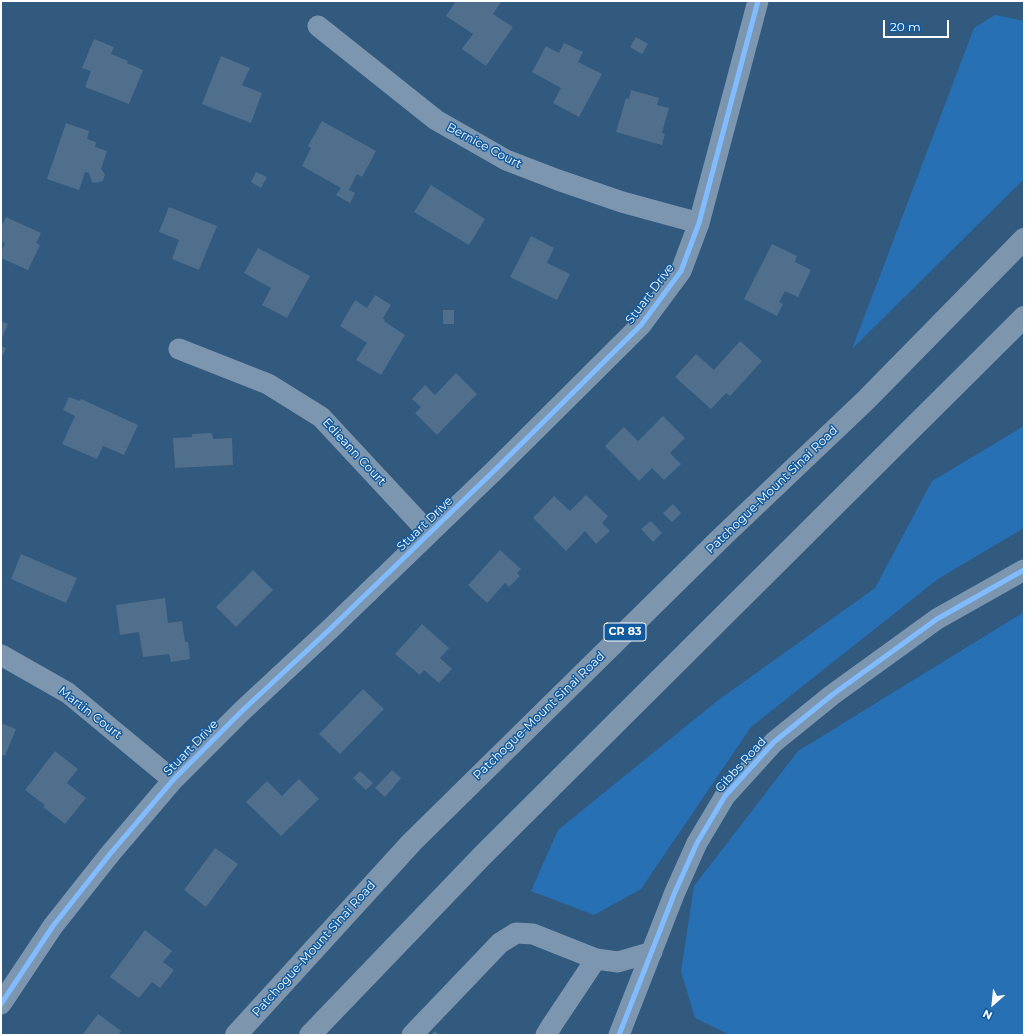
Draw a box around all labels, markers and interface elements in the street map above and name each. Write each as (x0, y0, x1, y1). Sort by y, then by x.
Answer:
scale bar (885, 12, 951, 38)
text: 20 m (890, 19, 921, 34)
street label: Bernice Court (444, 120, 524, 172)
street label: Stuart Drive (623, 261, 677, 327)
street label: Edieann Court (319, 415, 389, 489)
street label: Patchogue-Mount Sinai Road (703, 423, 841, 557)
street label: Stuart Drive (394, 494, 456, 554)
road number: CR 83 (604, 623, 646, 641)
street label: Patchogue-Mount Sinai Road (470, 649, 608, 783)
street label: Martin Court (55, 684, 125, 742)
street label: Stuart Drive (161, 717, 221, 779)
street label: Gibbs Road (713, 734, 769, 796)
street label: Patchogue-Mount Sinai Road (249, 878, 379, 1020)
north arrow (973, 984, 1013, 1024)
text: N (980, 1006, 995, 1023)

